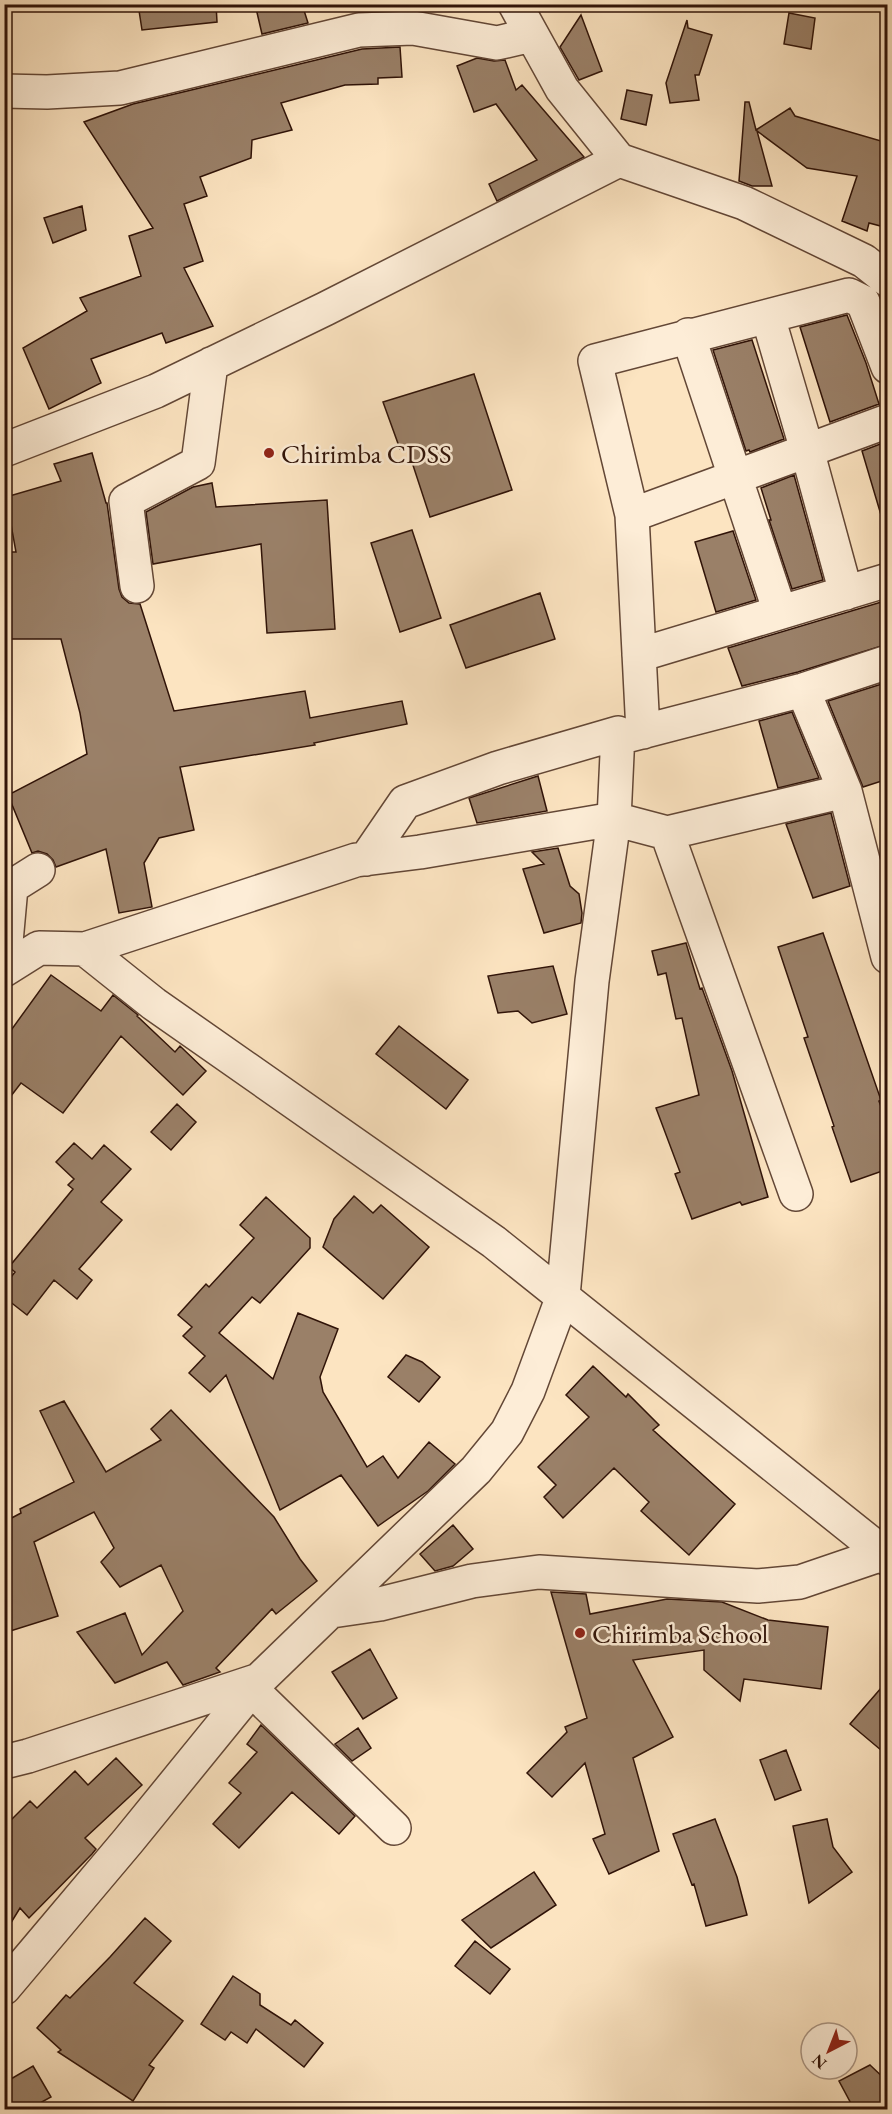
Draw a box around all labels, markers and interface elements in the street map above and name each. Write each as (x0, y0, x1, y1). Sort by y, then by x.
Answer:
place label: Chirimba CDSS (281, 436, 452, 471)
marker: Chirimba CDSS (262, 446, 276, 460)
place label: Chirimba School (592, 1616, 768, 1651)
marker: Chirimba School (573, 1626, 587, 1640)
north arrow (799, 2021, 859, 2081)
text: N (807, 2050, 831, 2074)

